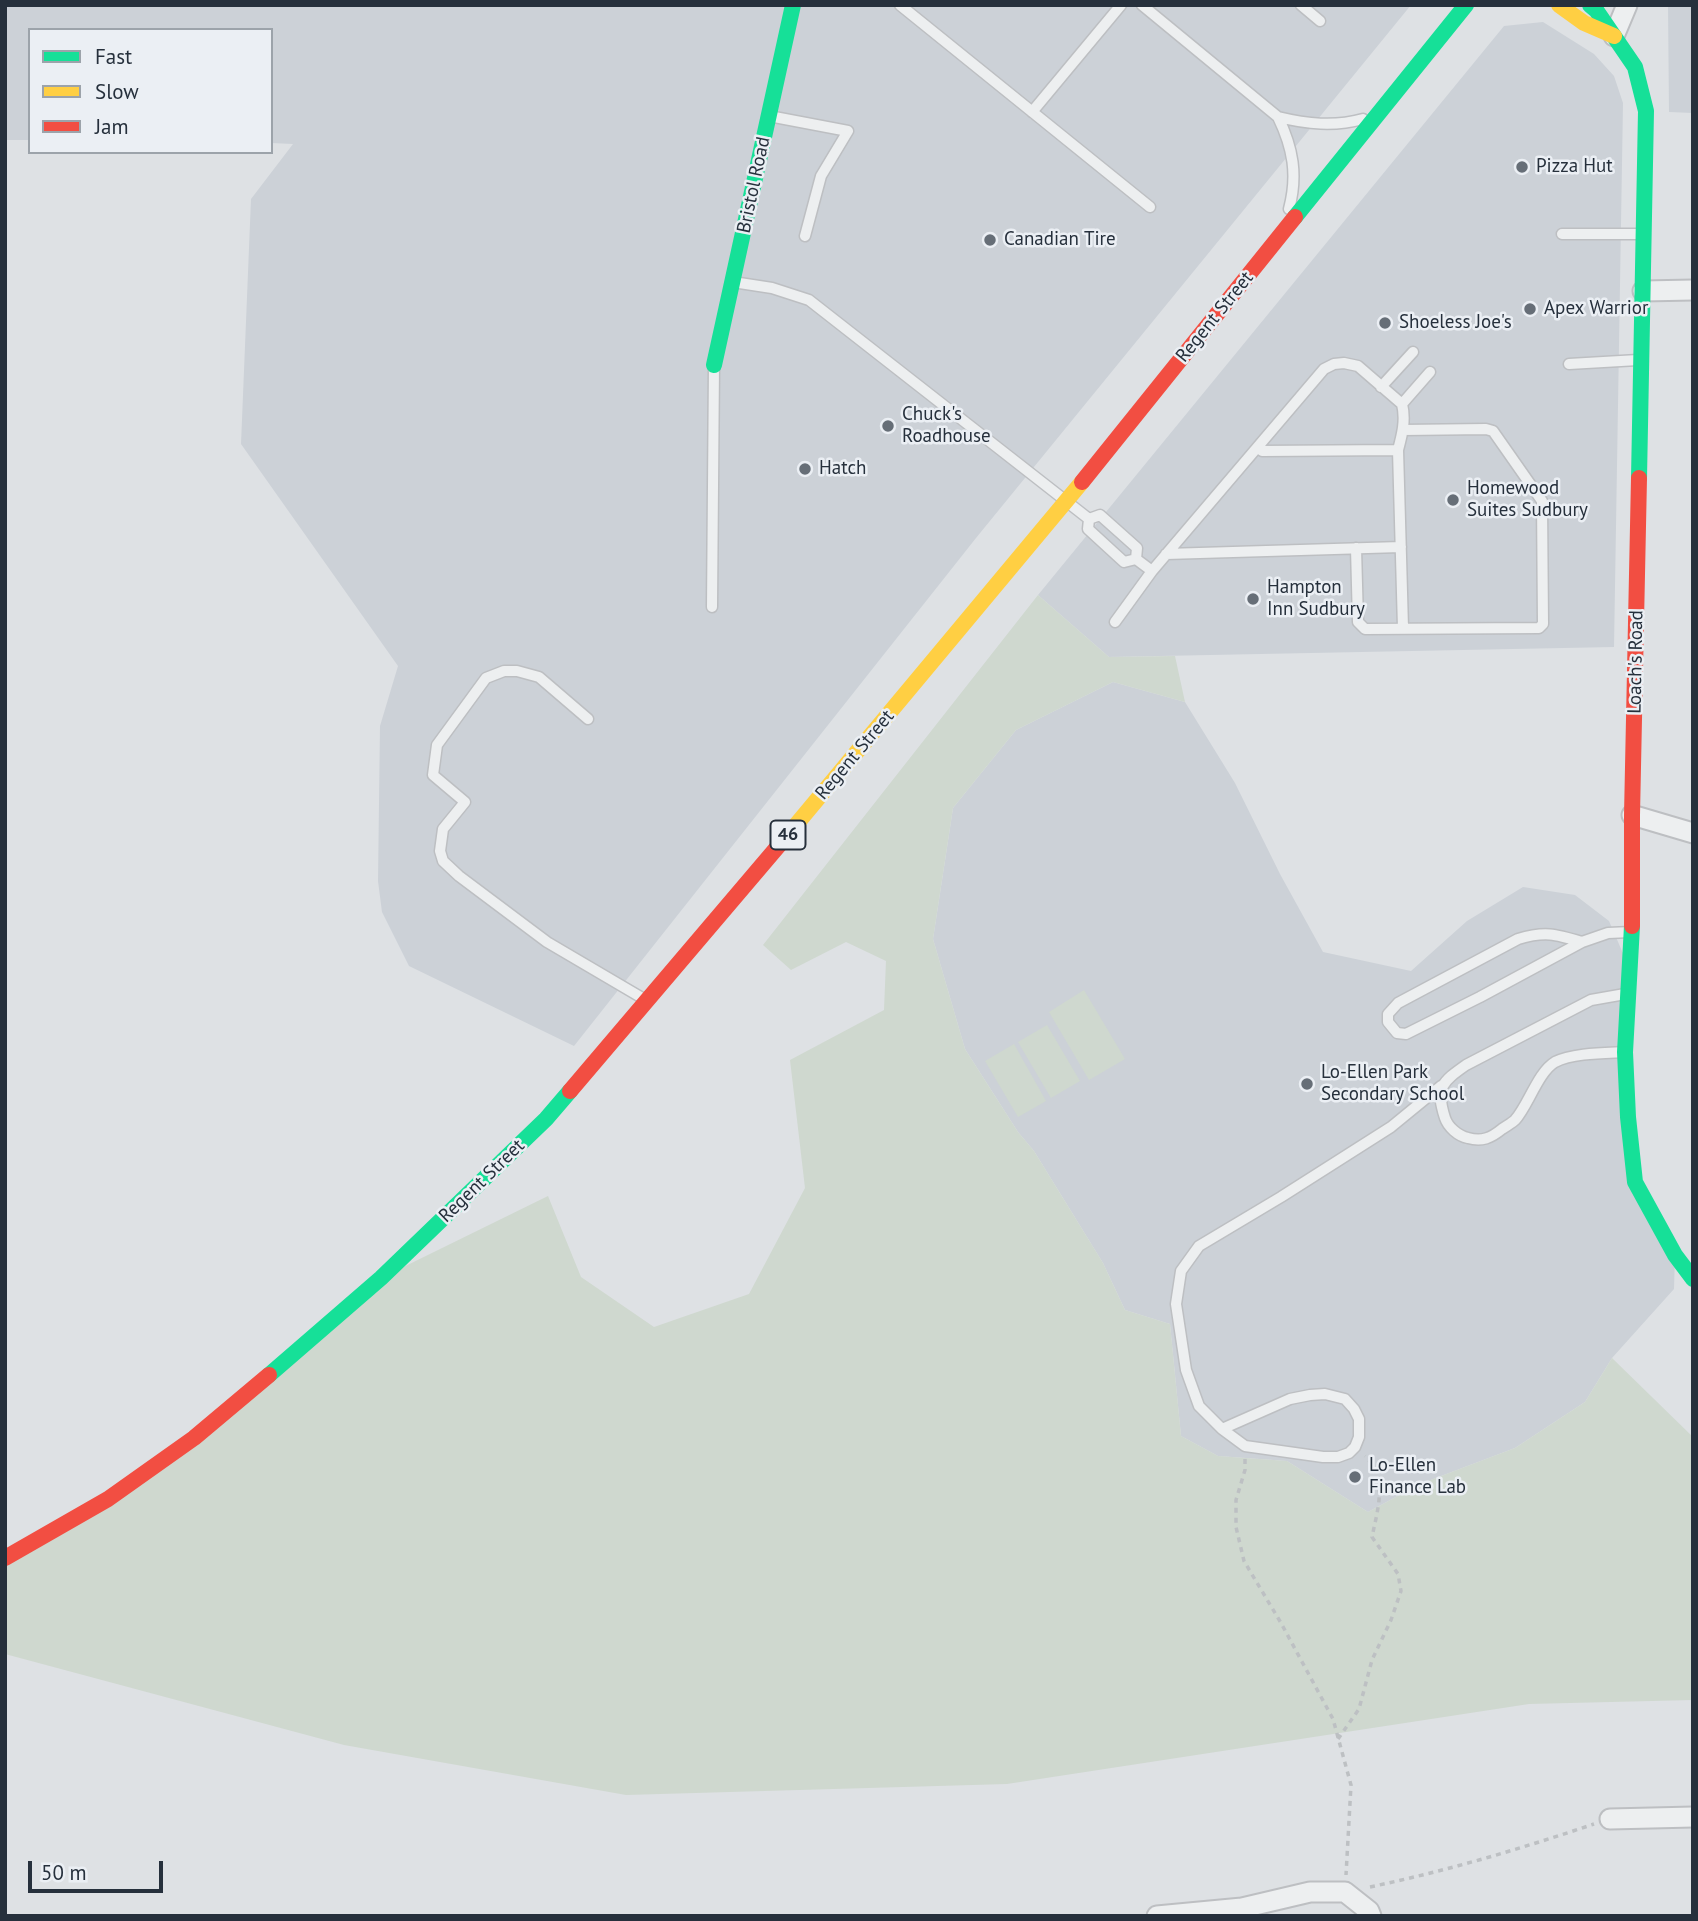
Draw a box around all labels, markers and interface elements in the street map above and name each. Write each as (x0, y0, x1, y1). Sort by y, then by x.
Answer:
legend (28, 28, 273, 154)
text: Fast (95, 43, 132, 70)
text: Slow (95, 78, 139, 105)
text: Jam (95, 113, 129, 140)
street label: Bristol Road (733, 135, 775, 235)
place label: Pizza Hut (1536, 156, 1613, 178)
marker: Pizza Hut (1514, 159, 1530, 175)
place label: Canadian Tire (1004, 229, 1116, 251)
marker: Canadian Tire (982, 232, 998, 248)
street label: Regent Street (1171, 267, 1259, 367)
place label: Apex Warrior (1544, 298, 1648, 320)
marker: Apex Warrior (1522, 301, 1538, 317)
place label: Shoeless Joe's (1399, 312, 1512, 334)
marker: Shoeless Joe's (1377, 315, 1393, 331)
place label: Chuck's Roadhouse (902, 404, 991, 448)
marker: Chuck's Roadhouse (880, 418, 896, 434)
place label: Hatch (819, 458, 866, 480)
marker: Hatch (797, 461, 813, 477)
place label: Homewood Suites Sudbury (1467, 478, 1588, 522)
marker: Homewood Suites Sudbury (1445, 492, 1461, 508)
place label: Hampton Inn Sudbury (1267, 577, 1365, 621)
marker: Hampton Inn Sudbury (1245, 591, 1261, 607)
street label: Loach's Road (1624, 610, 1648, 714)
street label: Regent Street (811, 705, 899, 805)
road number: 46 (770, 820, 806, 850)
place label: Lo-Ellen Park Secondary School (1321, 1062, 1464, 1106)
marker: Lo-Ellen Park Secondary School (1299, 1076, 1315, 1092)
street label: Regent Street (434, 1135, 530, 1227)
place label: Lo-Ellen Finance Lab (1369, 1455, 1466, 1499)
marker: Lo-Ellen Finance Lab (1347, 1469, 1363, 1485)
scale bar (32, 1848, 166, 1892)
text: 50 m (41, 1859, 87, 1886)

